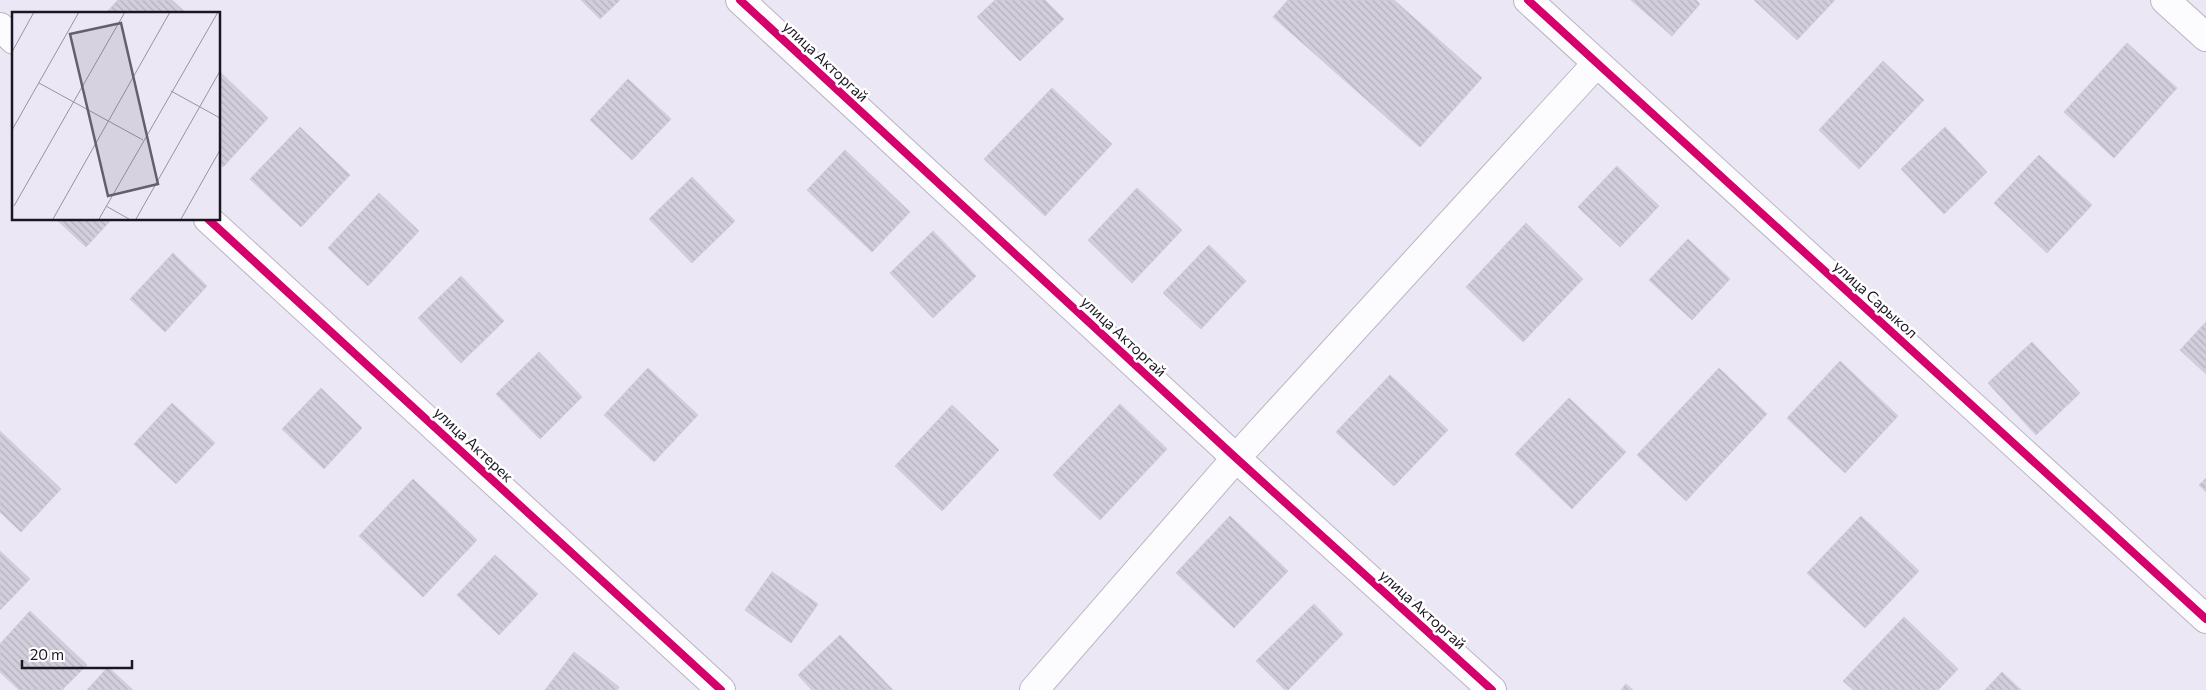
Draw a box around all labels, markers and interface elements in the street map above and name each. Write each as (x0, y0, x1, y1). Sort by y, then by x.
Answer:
inset map (12, 12, 220, 220)
street label: улица Акторгай (780, 17, 872, 105)
street label: улица Сарыкол (1830, 257, 1922, 341)
street label: улица Акторгай (1078, 292, 1170, 380)
street label: улица Актерек (431, 403, 517, 485)
street label: улица Акторгай (1376, 566, 1470, 652)
scale bar (22, 638, 132, 670)
text: 20 m (30, 645, 64, 663)

